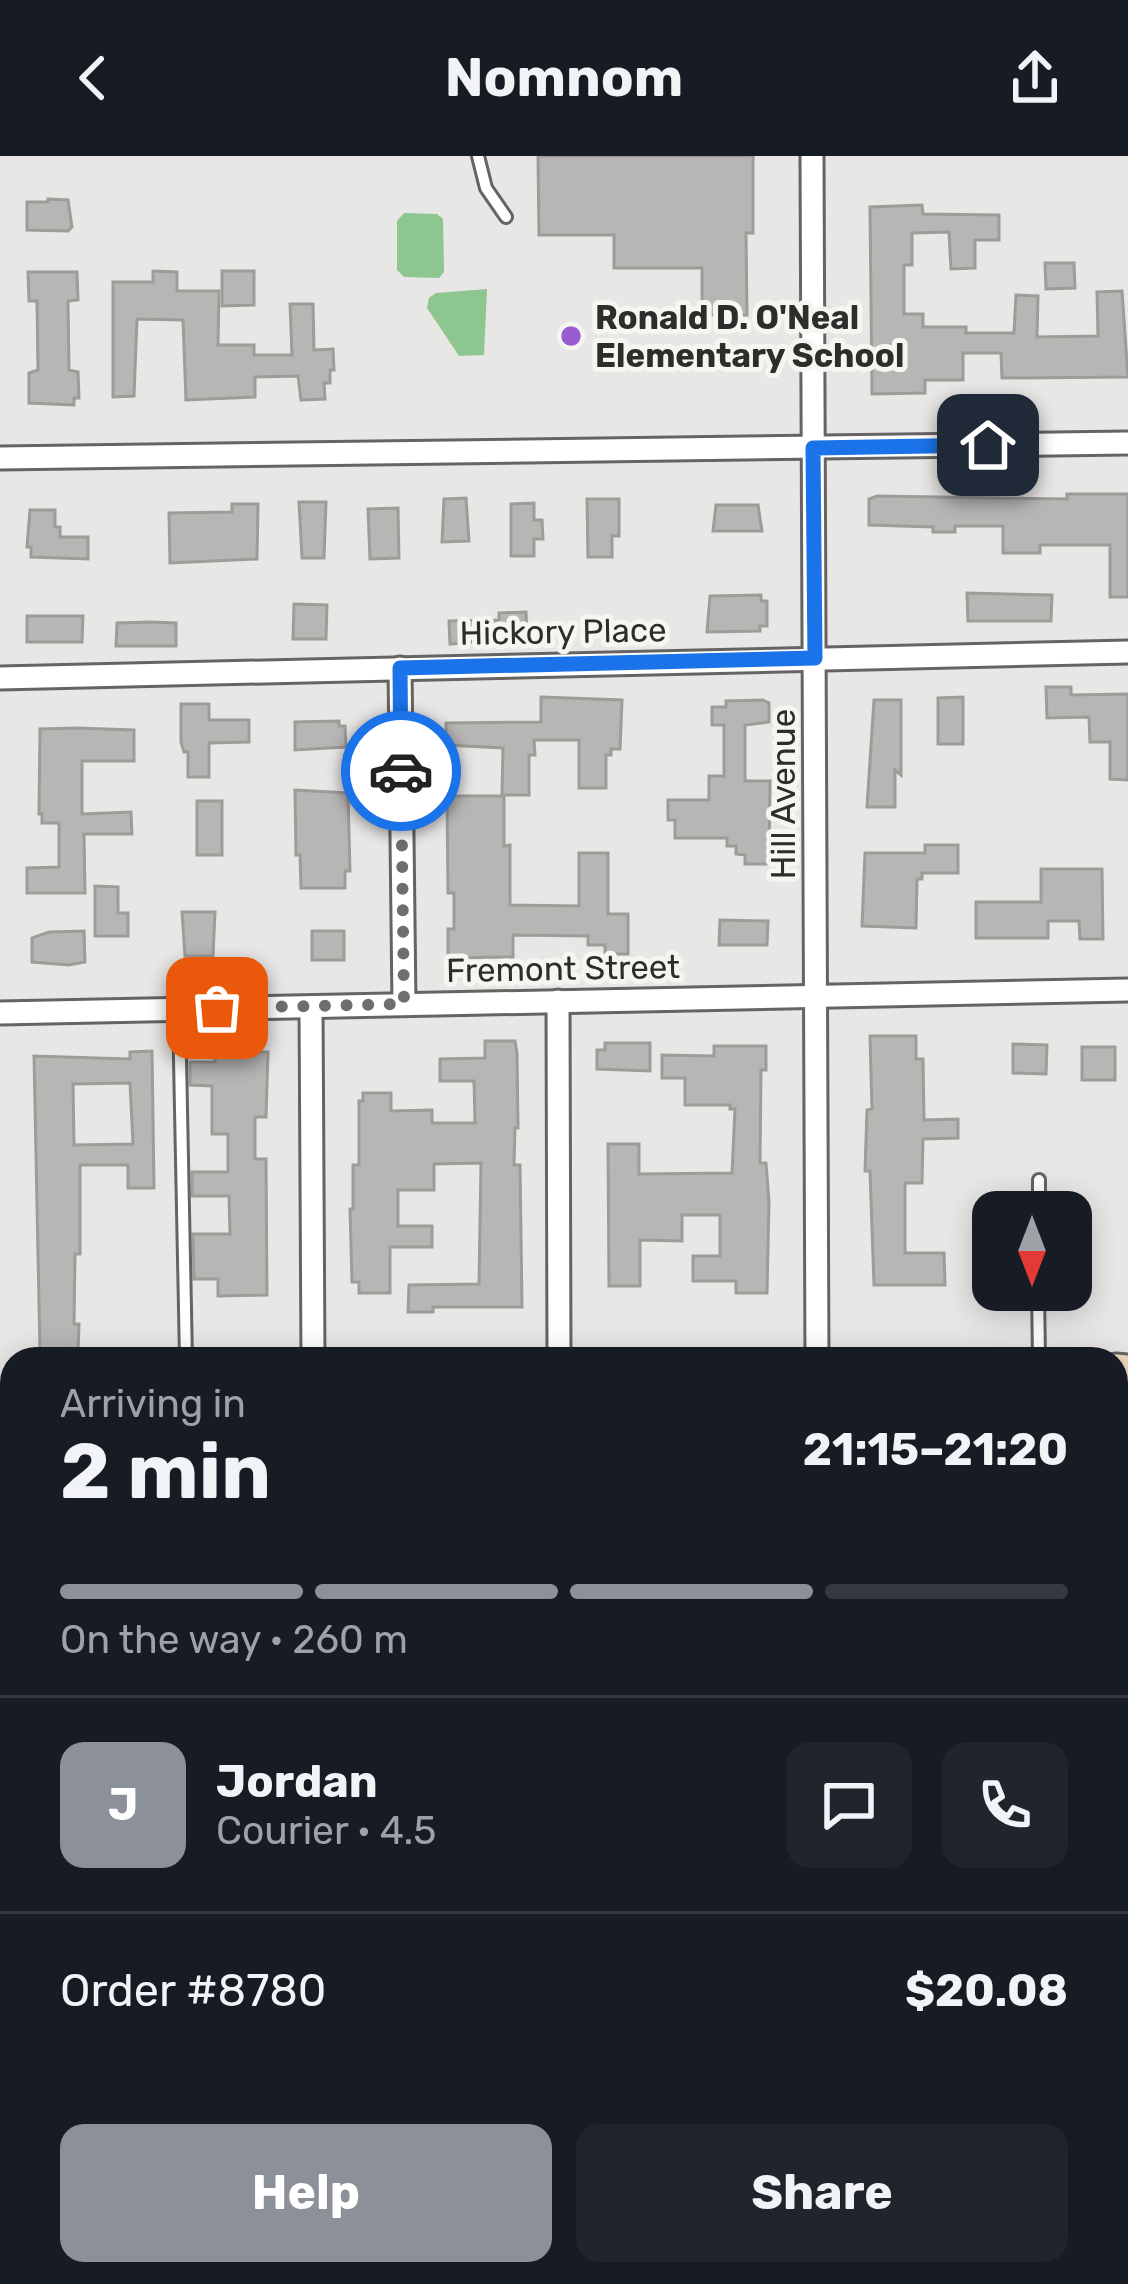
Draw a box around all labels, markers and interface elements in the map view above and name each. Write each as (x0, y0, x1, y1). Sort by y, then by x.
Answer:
icon: back (60, 45, 126, 111)
icon: share (1002, 45, 1068, 111)
text: Nomnom (445, 46, 683, 110)
place label: Ronald D. O'Neal Elementary School (595, 298, 904, 375)
marker: Ronald D. O'Neal Elementary School (558, 323, 584, 349)
pin (937, 394, 1039, 496)
icon: home (955, 412, 1021, 478)
street label: Hickory Place (459, 610, 667, 653)
street label: Hill Avenue (764, 709, 803, 879)
courier (341, 711, 461, 831)
icon: car (368, 738, 434, 804)
street label: Fremont Street (446, 947, 680, 990)
pin (166, 957, 268, 1059)
icon: bag (184, 975, 250, 1041)
north arrow (972, 1191, 1092, 1311)
map controls (972, 1191, 1092, 1311)
text: Arriving in (60, 1381, 246, 1427)
text: 21:15–21:20 (803, 1423, 1068, 1476)
text: 2 min (60, 1425, 271, 1518)
text: On the way · 260 m (60, 1617, 408, 1663)
button: chat (786, 1742, 912, 1868)
button: phone (942, 1742, 1068, 1868)
text: Jordan (216, 1755, 378, 1808)
text: J (108, 1778, 138, 1831)
text: Courier · 4.5 (216, 1808, 436, 1854)
text: Order #8780 (60, 1964, 326, 2017)
text: $20.08 (905, 1964, 1068, 2017)
button: Help (60, 2124, 552, 2262)
button: Share (576, 2124, 1068, 2262)

